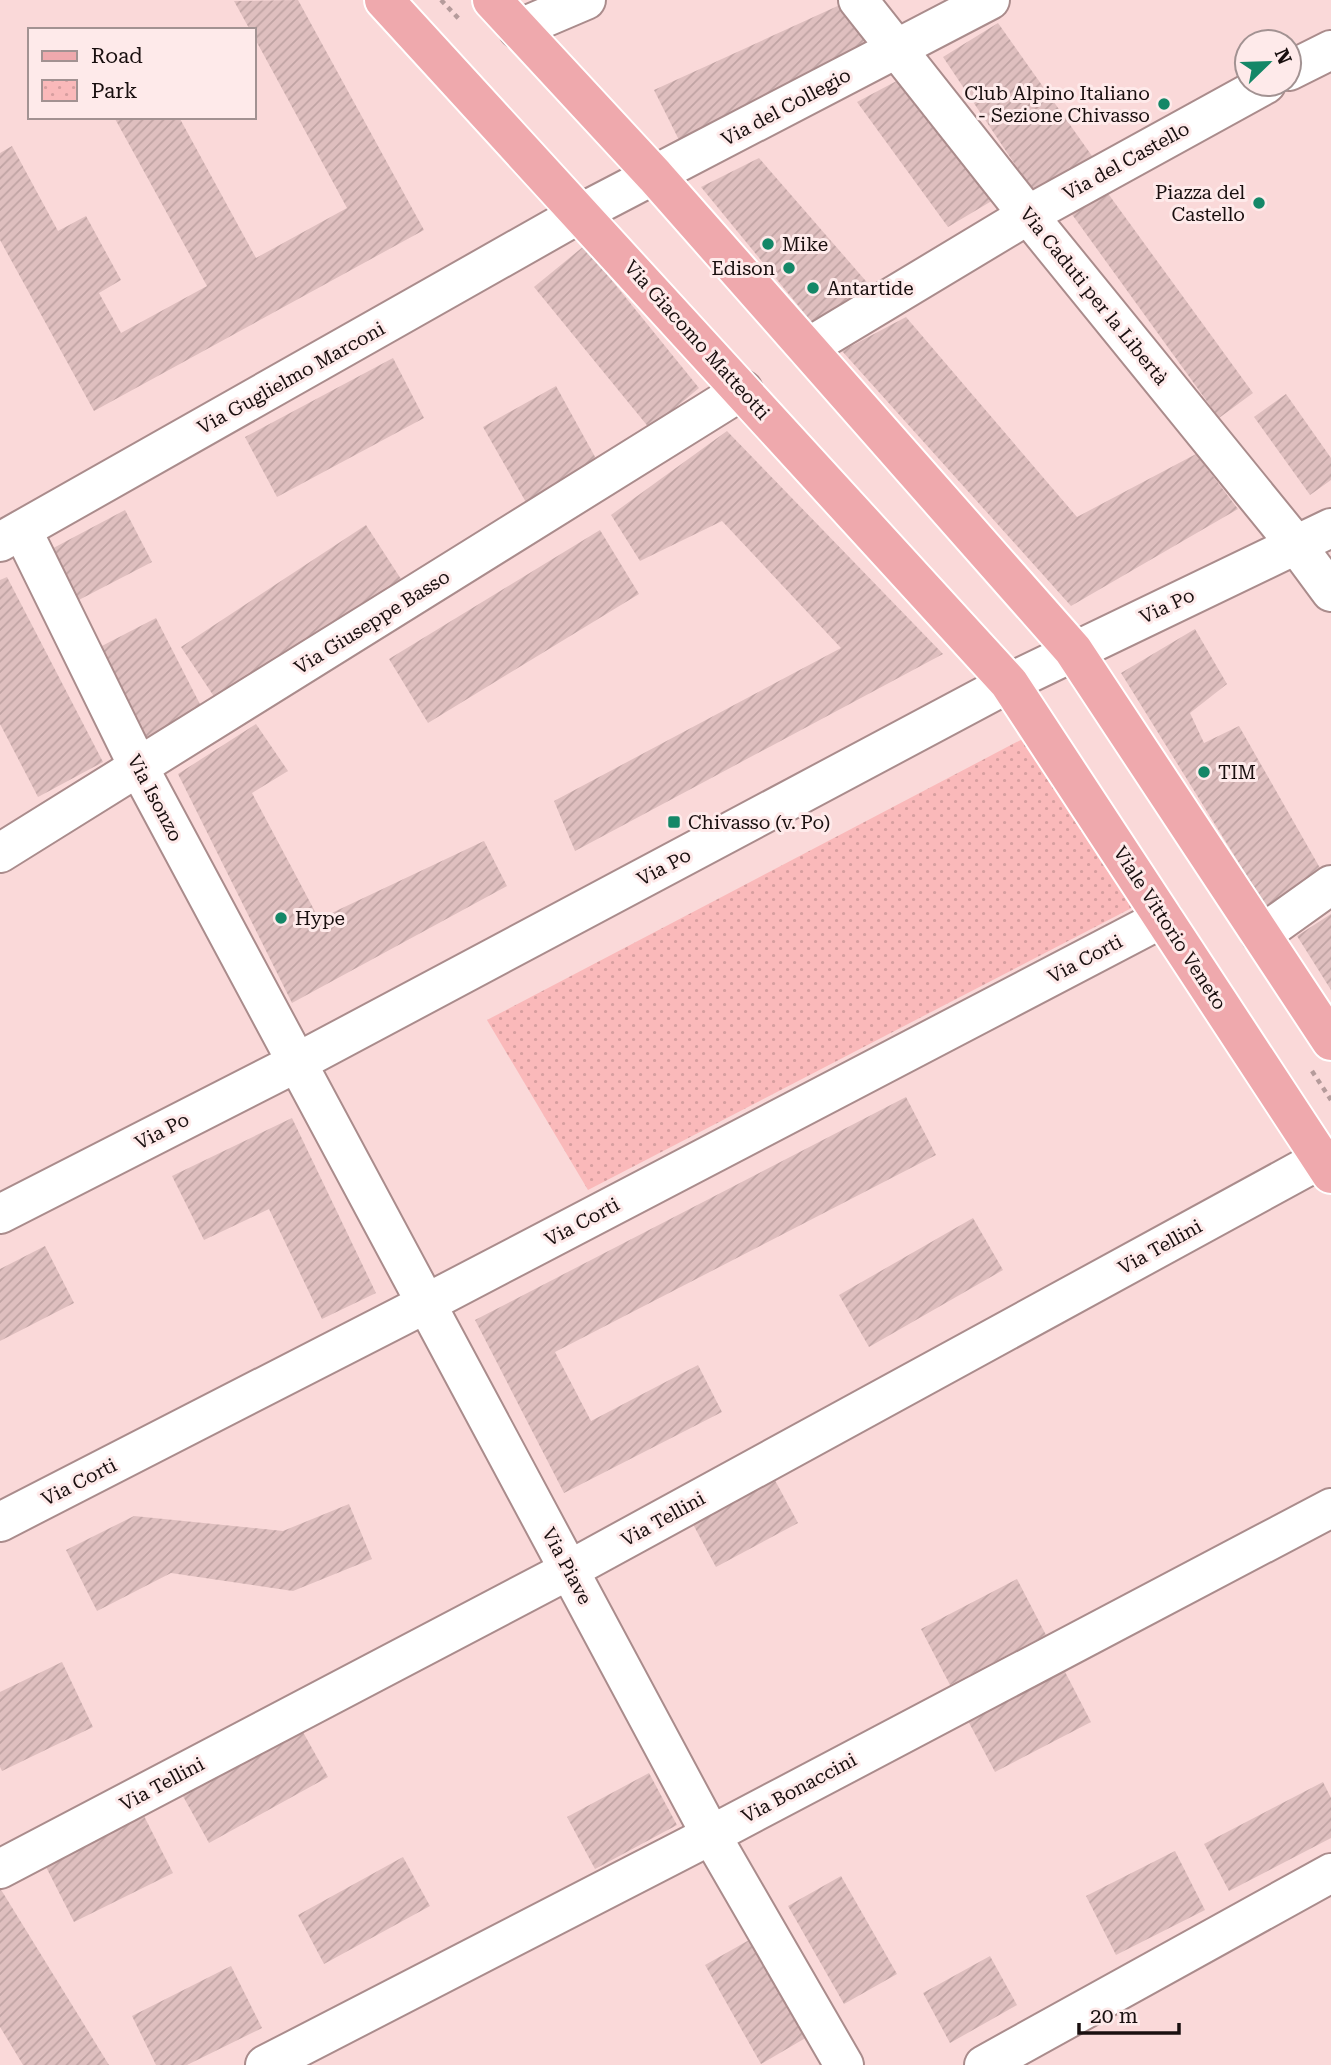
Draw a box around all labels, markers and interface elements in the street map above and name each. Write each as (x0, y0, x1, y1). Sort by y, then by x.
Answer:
legend (28, 28, 256, 119)
north arrow (1233, 28, 1303, 98)
text: Road (91, 44, 143, 68)
text: N (1270, 45, 1297, 68)
street label: Via del Collegio (717, 63, 855, 151)
text: Park (91, 79, 137, 103)
place label: Club Alpino Italiano - Sezione Chivasso (964, 82, 1150, 127)
marker: Club Alpino Italiano - Sezione Chivasso (1156, 96, 1172, 112)
street label: Via del Castello (1059, 117, 1193, 205)
place label: Piazza del Castello (1155, 181, 1245, 226)
marker: Piazza del Castello (1251, 195, 1267, 211)
street label: Via Caduti per la Libertà (1015, 202, 1173, 390)
place label: Mike (782, 233, 828, 256)
marker: Mike (760, 236, 776, 252)
street label: Via Giacomo Matteotti (619, 256, 775, 424)
place label: Edison (712, 257, 775, 280)
marker: Edison (781, 260, 797, 276)
place label: Antartide (827, 277, 914, 300)
marker: Antartide (805, 280, 821, 296)
street label: Via Guglielmo Marconi (193, 317, 389, 439)
street label: Via Giuseppe Basso (290, 565, 454, 679)
street label: Via Po (1136, 583, 1198, 629)
street label: Via Isonzo (123, 751, 187, 845)
place label: TIM (1218, 761, 1256, 784)
marker: TIM (1196, 764, 1212, 780)
place label: Chivasso (v. Po) (688, 811, 830, 834)
marker: Chivasso (v. Po) (666, 814, 682, 830)
street label: Viale Vittorio Veneto (1109, 842, 1231, 1014)
street label: Via Po (633, 843, 695, 891)
place label: Hype (295, 907, 345, 930)
marker: Hype (273, 910, 289, 926)
street label: Via Corti (1044, 930, 1126, 988)
street label: Via Po (131, 1108, 193, 1154)
street label: Via Corti (541, 1193, 623, 1251)
street label: Via Tellini (1114, 1215, 1206, 1279)
street label: Via Corti (38, 1453, 120, 1511)
street label: Via Tellini (617, 1487, 709, 1551)
street label: Via Piave (537, 1524, 597, 1608)
street label: Via Bonaccini (738, 1748, 860, 1828)
street label: Via Tellini (116, 1752, 208, 1816)
scale bar (1079, 1992, 1179, 2036)
text: 20 m (1090, 2004, 1138, 2028)

